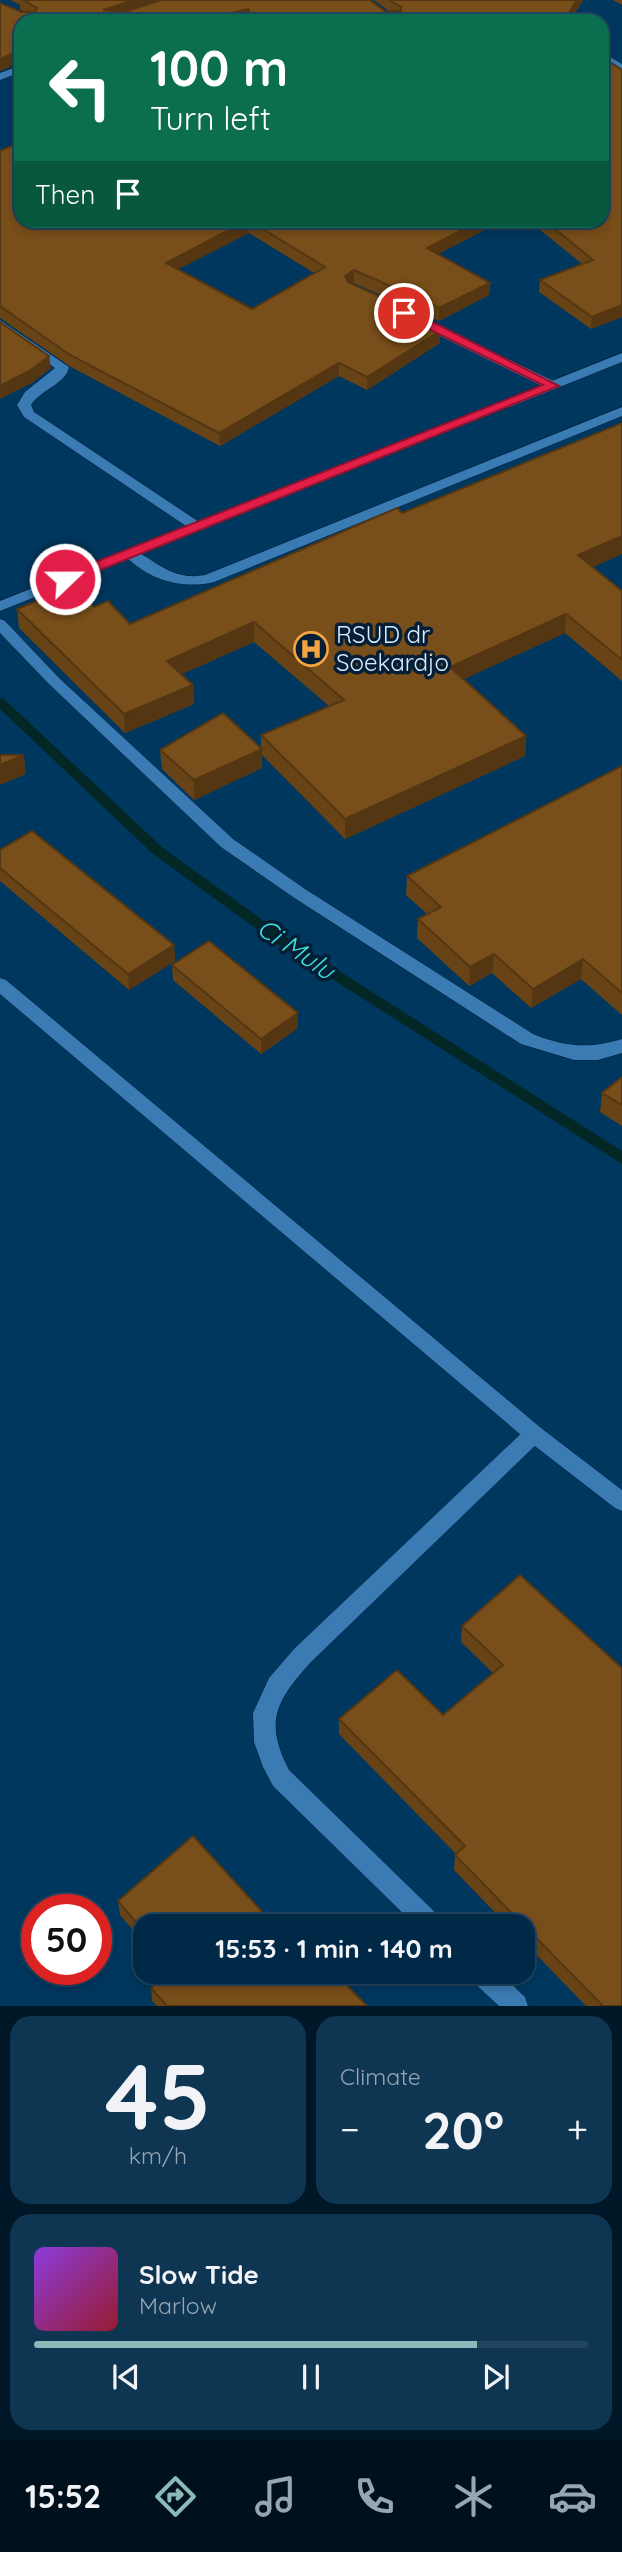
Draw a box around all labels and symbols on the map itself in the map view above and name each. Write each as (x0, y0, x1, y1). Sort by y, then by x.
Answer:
pin (374, 283, 434, 343)
position arrow (28, 542, 102, 616)
place label: RSUD dr Soekardjo (336, 619, 449, 677)
hospital icon: RSUD dr Soekardjo (292, 630, 330, 668)
water label: Ci Mulu (251, 911, 342, 987)
speed limit sign: 50 (21, 1894, 112, 1985)

